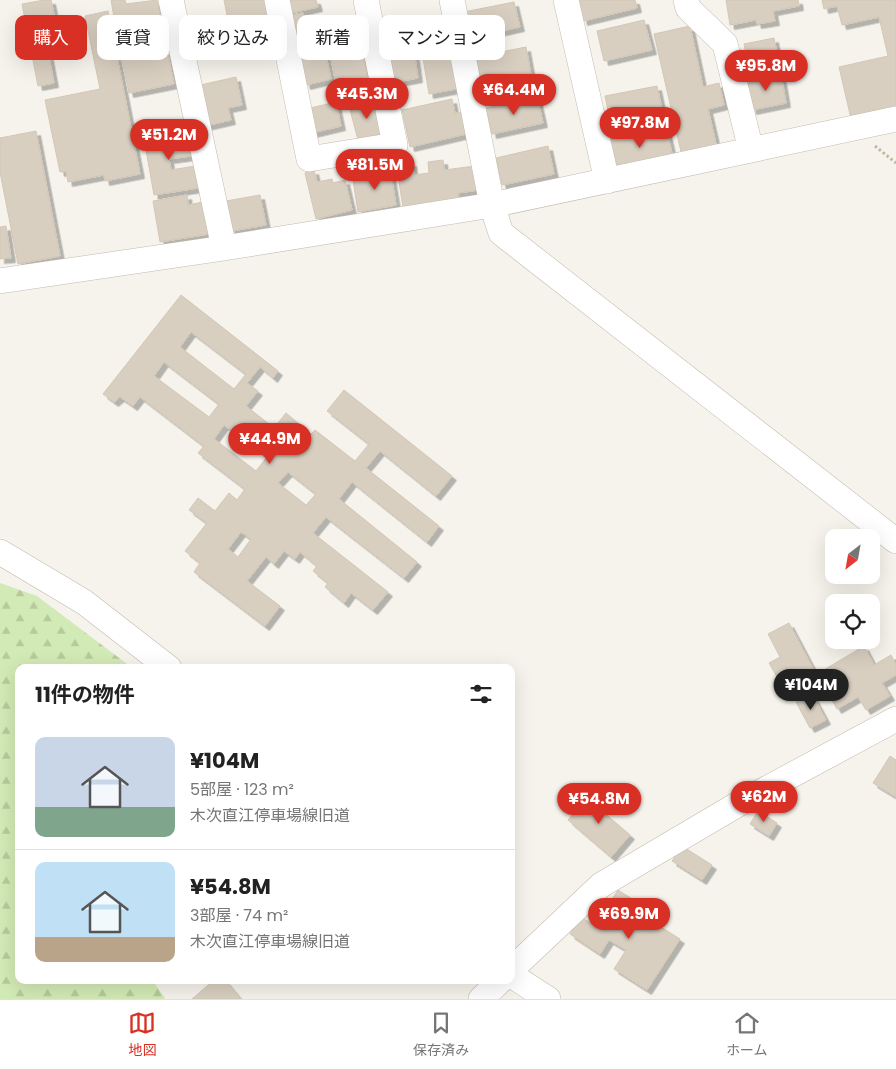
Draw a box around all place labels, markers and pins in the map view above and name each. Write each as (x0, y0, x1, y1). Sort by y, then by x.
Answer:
pin: ¥95.8M (725, 49, 807, 92)
pin: ¥64.4M (473, 74, 555, 116)
pin: ¥45.3M (326, 78, 408, 120)
pin: ¥97.8M (599, 106, 681, 149)
pin: ¥51.2M (128, 119, 210, 161)
pin: ¥81.5M (334, 148, 416, 191)
pin: ¥44.9M (229, 422, 311, 465)
pin: ¥104M (776, 668, 846, 711)
pin: ¥62M (734, 780, 794, 823)
pin: ¥54.8M (558, 782, 640, 825)
pin: ¥69.9M (588, 898, 670, 940)

